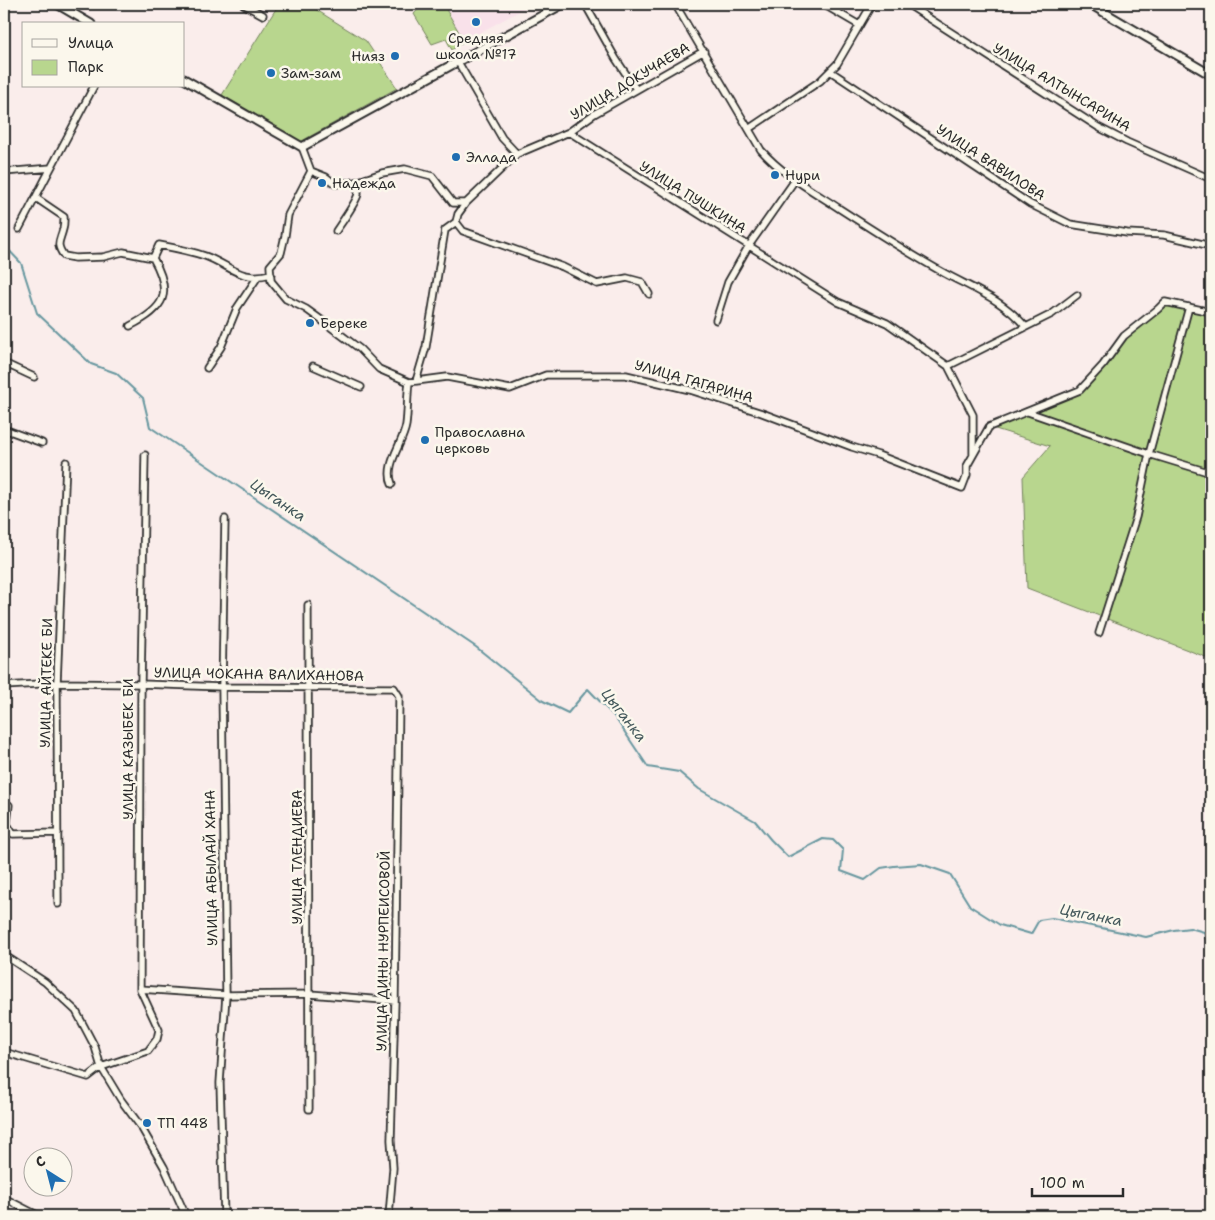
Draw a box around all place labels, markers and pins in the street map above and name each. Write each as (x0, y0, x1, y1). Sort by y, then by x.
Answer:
marker: Средняя школа №17 (470, 16, 482, 28)
place label: Средняя школа №17 (436, 29, 516, 63)
place label: Нияз (351, 47, 385, 65)
marker: Нияз (389, 50, 401, 62)
place label: Зам-зам (281, 64, 341, 82)
marker: Зам-зам (265, 67, 277, 79)
place label: Эллада (466, 148, 517, 166)
marker: Эллада (450, 151, 462, 163)
place label: Нури (785, 166, 820, 184)
marker: Нури (769, 169, 781, 181)
place label: Надежда (332, 174, 396, 192)
marker: Надежда (316, 177, 328, 189)
place label: Береке (320, 314, 368, 332)
marker: Береке (304, 317, 316, 329)
place label: Православна церковь (435, 423, 525, 457)
marker: Православна церковь (419, 434, 431, 446)
place label: ТП 448 (157, 1114, 208, 1132)
marker: ТП 448 (141, 1117, 153, 1129)

